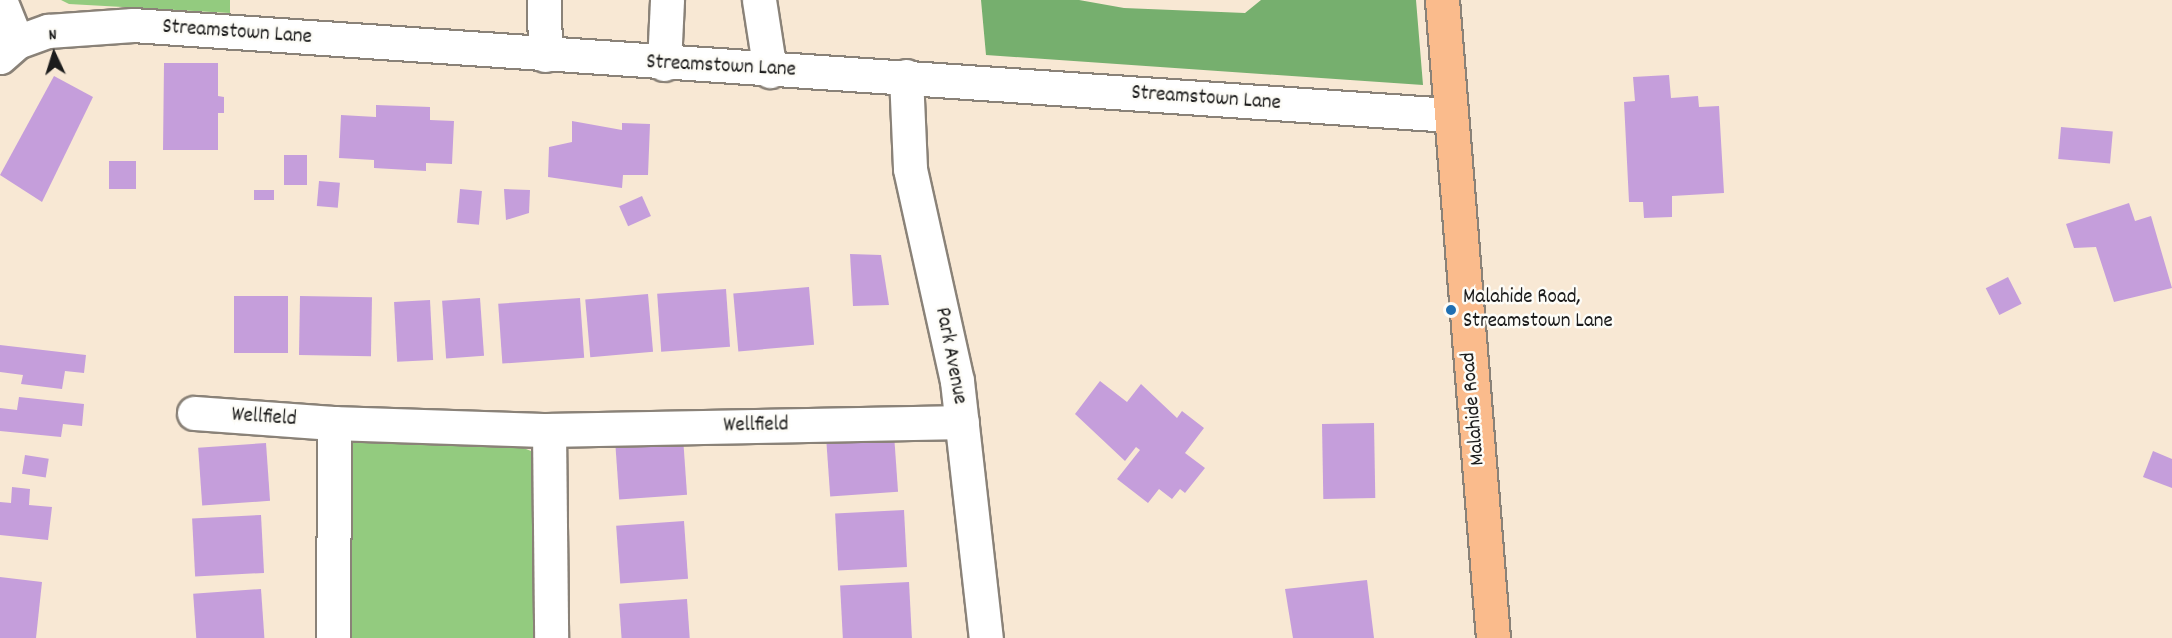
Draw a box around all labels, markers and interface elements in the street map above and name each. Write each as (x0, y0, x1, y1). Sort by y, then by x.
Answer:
street label: Streamstown Lane (161, 15, 313, 51)
north arrow (24, 24, 84, 84)
text: N (48, 24, 57, 47)
street label: Streamstown Lane (646, 51, 796, 83)
street label: Streamstown Lane (1130, 81, 1282, 117)
place label: Malahide Road, Streamstown Lane (1463, 285, 1613, 335)
marker: Malahide Road, Streamstown Lane (1444, 303, 1458, 317)
street label: Park Avenue (928, 305, 972, 407)
street label: Malahide Road (1456, 351, 1492, 467)
street label: Wellfield (231, 403, 297, 433)
street label: Wellfield (723, 413, 789, 439)

